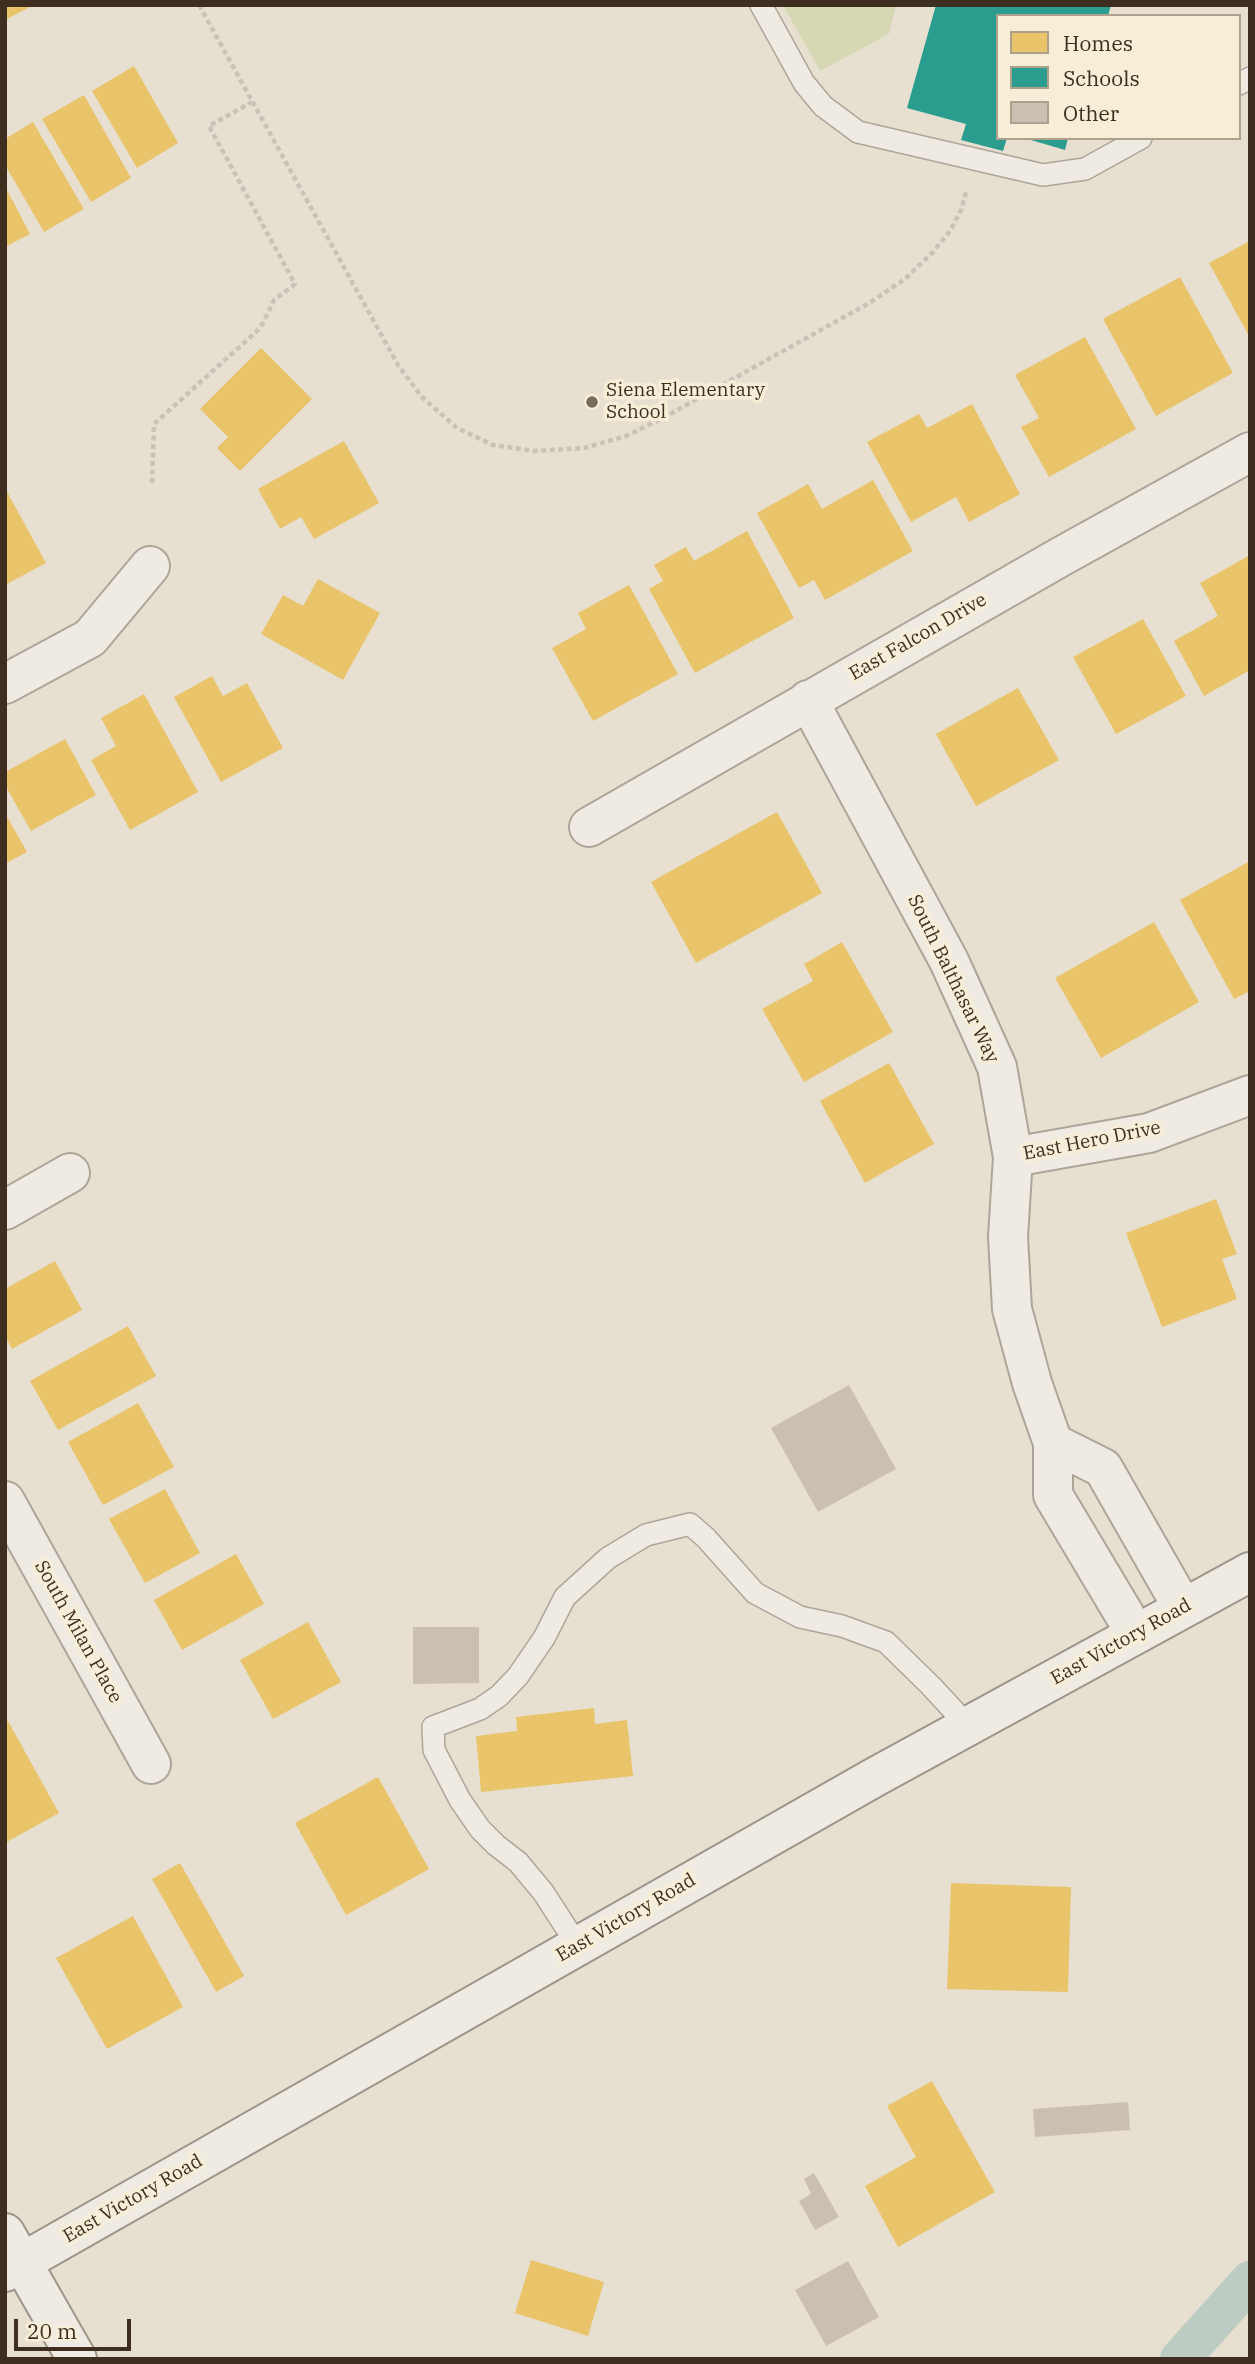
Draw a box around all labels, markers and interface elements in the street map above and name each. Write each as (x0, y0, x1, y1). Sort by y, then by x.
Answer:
legend (996, 14, 1241, 140)
text: Homes (1063, 29, 1133, 57)
text: Schools (1063, 64, 1140, 92)
text: Other (1063, 99, 1119, 127)
place label: Siena Elementary School (606, 380, 765, 424)
marker: Siena Elementary School (584, 394, 600, 410)
street label: East Falcon Drive (845, 588, 991, 686)
street label: South Balthasar Way (902, 891, 1004, 1067)
street label: East Hero Drive (1021, 1117, 1163, 1165)
street label: South Milan Place (29, 1557, 127, 1707)
street label: East Victory Road (1047, 1594, 1195, 1690)
street label: East Victory Road (552, 1869, 700, 1967)
street label: East Victory Road (59, 2150, 207, 2248)
scale bar (18, 2304, 135, 2348)
text: 20 m (27, 2317, 77, 2345)

